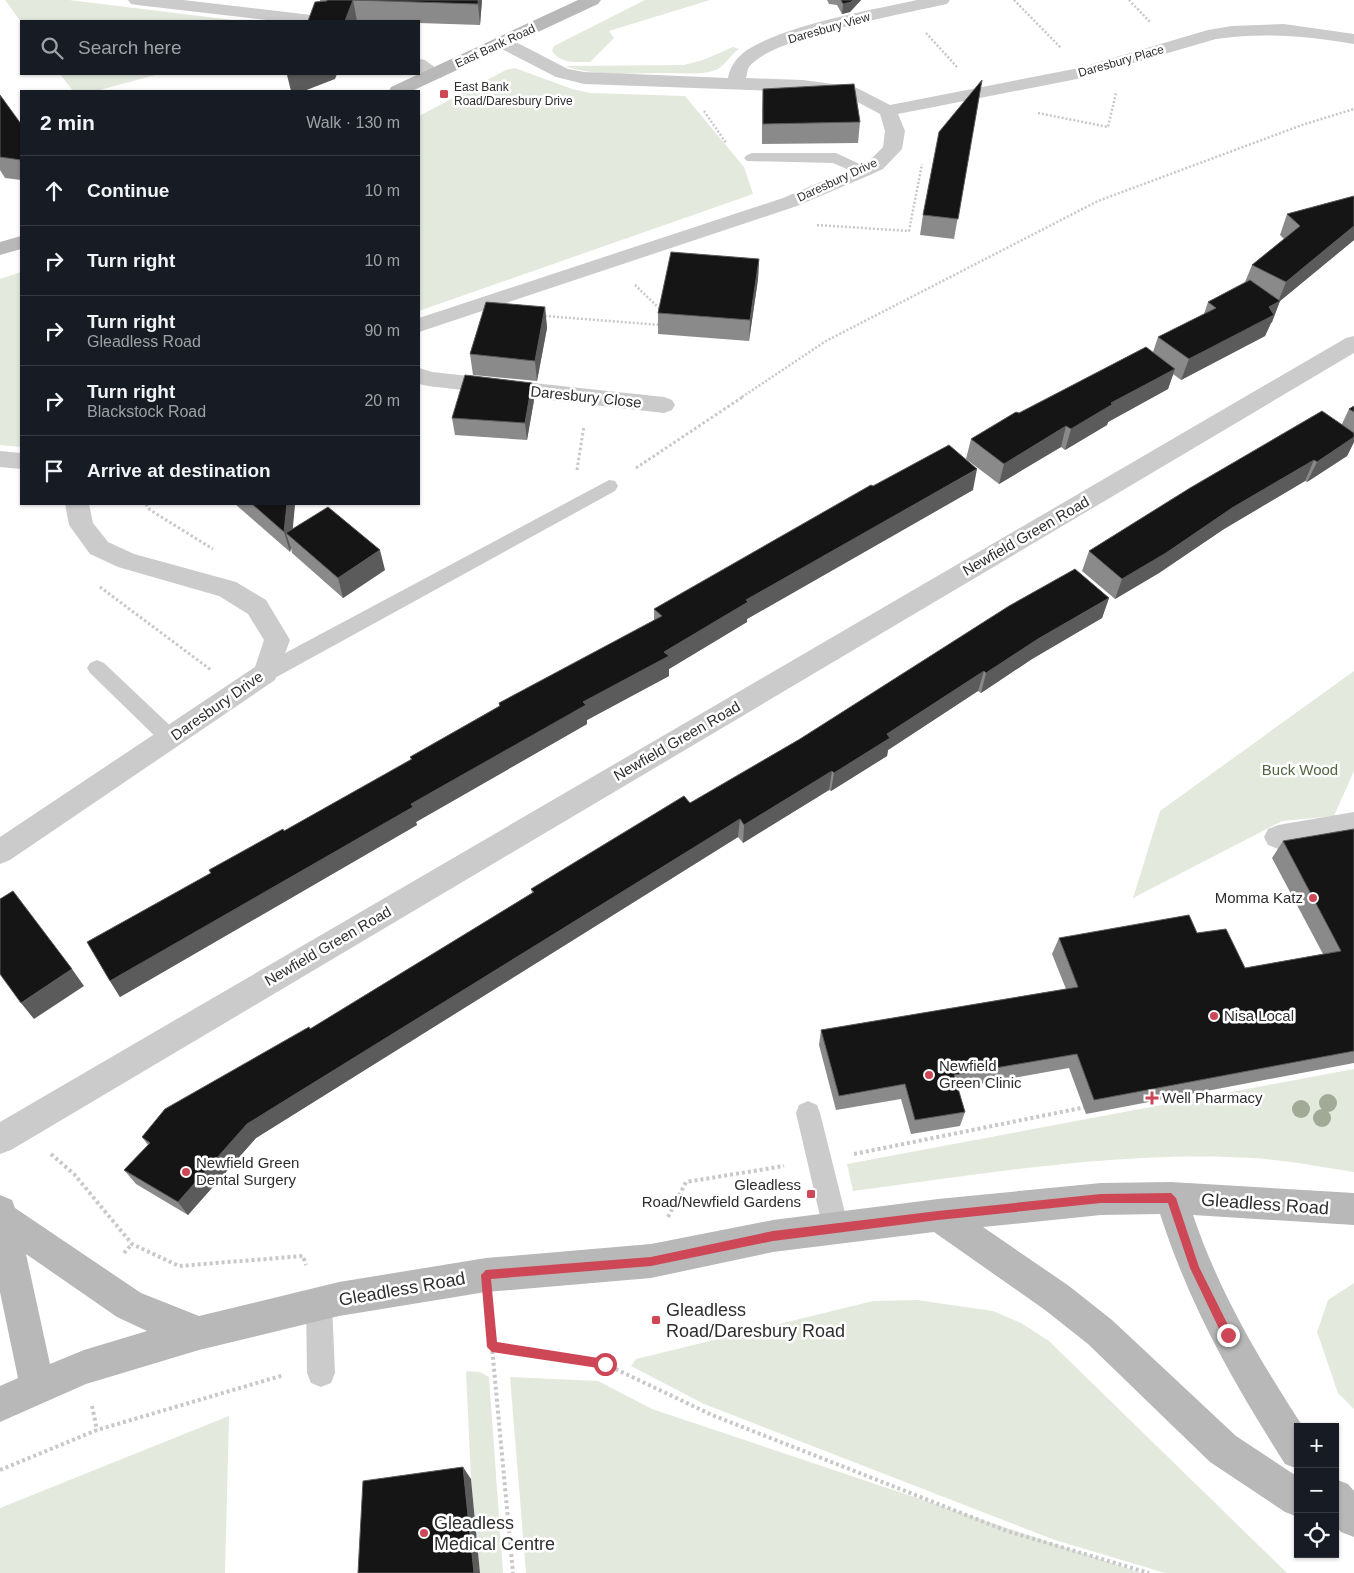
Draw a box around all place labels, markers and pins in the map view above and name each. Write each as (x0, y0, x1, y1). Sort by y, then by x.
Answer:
place label: East Bank Road/Daresbury Drive (454, 80, 573, 108)
marker: East Bank Road/Daresbury Drive (438, 88, 450, 100)
place label: Momma Katz (1215, 889, 1303, 906)
marker: Momma Katz (1307, 892, 1319, 904)
place label: Nisa Local (1224, 1007, 1294, 1024)
marker: Nisa Local (1208, 1010, 1220, 1022)
place label: Newfield Green Clinic (939, 1057, 1022, 1091)
marker: Newfield Green Clinic (923, 1069, 935, 1081)
place label: Well Pharmacy (1162, 1089, 1263, 1106)
marker: Well Pharmacy (1146, 1092, 1158, 1104)
place label: Newfield Green Dental Surgery (196, 1154, 299, 1188)
marker: Newfield Green Dental Surgery (180, 1166, 192, 1178)
place label: Gleadless Road/Newfield Gardens (642, 1176, 801, 1210)
marker: Gleadless Road/Newfield Gardens (805, 1188, 817, 1200)
place label: Gleadless Road/Daresbury Road (666, 1300, 845, 1341)
marker: Gleadless Road/Daresbury Road (650, 1314, 662, 1326)
place label: Gleadless Medical Centre (434, 1513, 555, 1554)
marker: Gleadless Medical Centre (418, 1527, 430, 1539)

